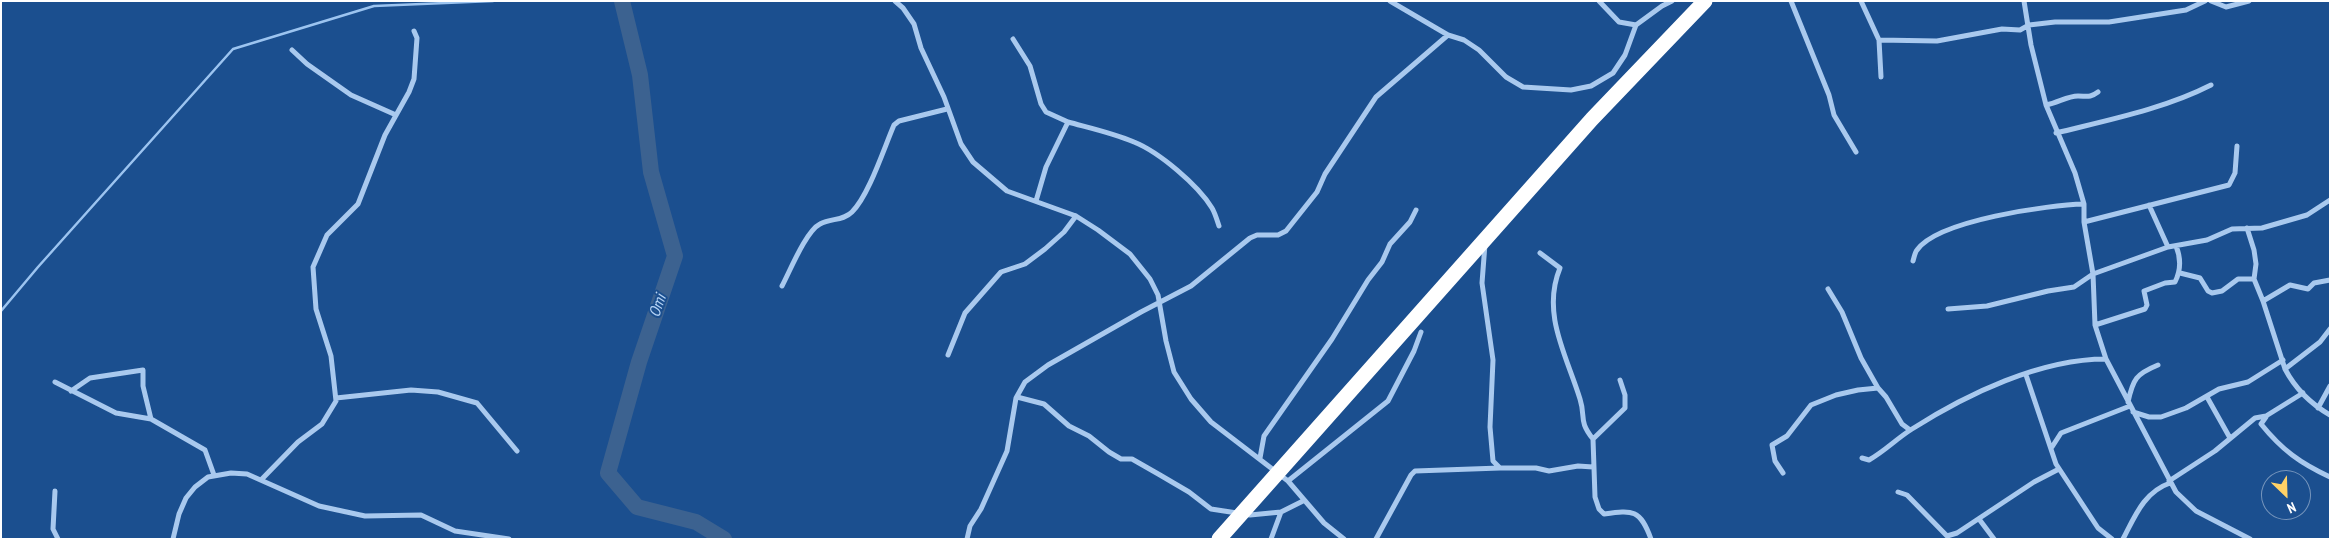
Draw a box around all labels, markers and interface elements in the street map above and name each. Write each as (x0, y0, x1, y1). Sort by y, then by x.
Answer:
water label: Omi (645, 292, 671, 320)
north arrow (2261, 470, 2311, 520)
text: N (2285, 498, 2299, 518)

